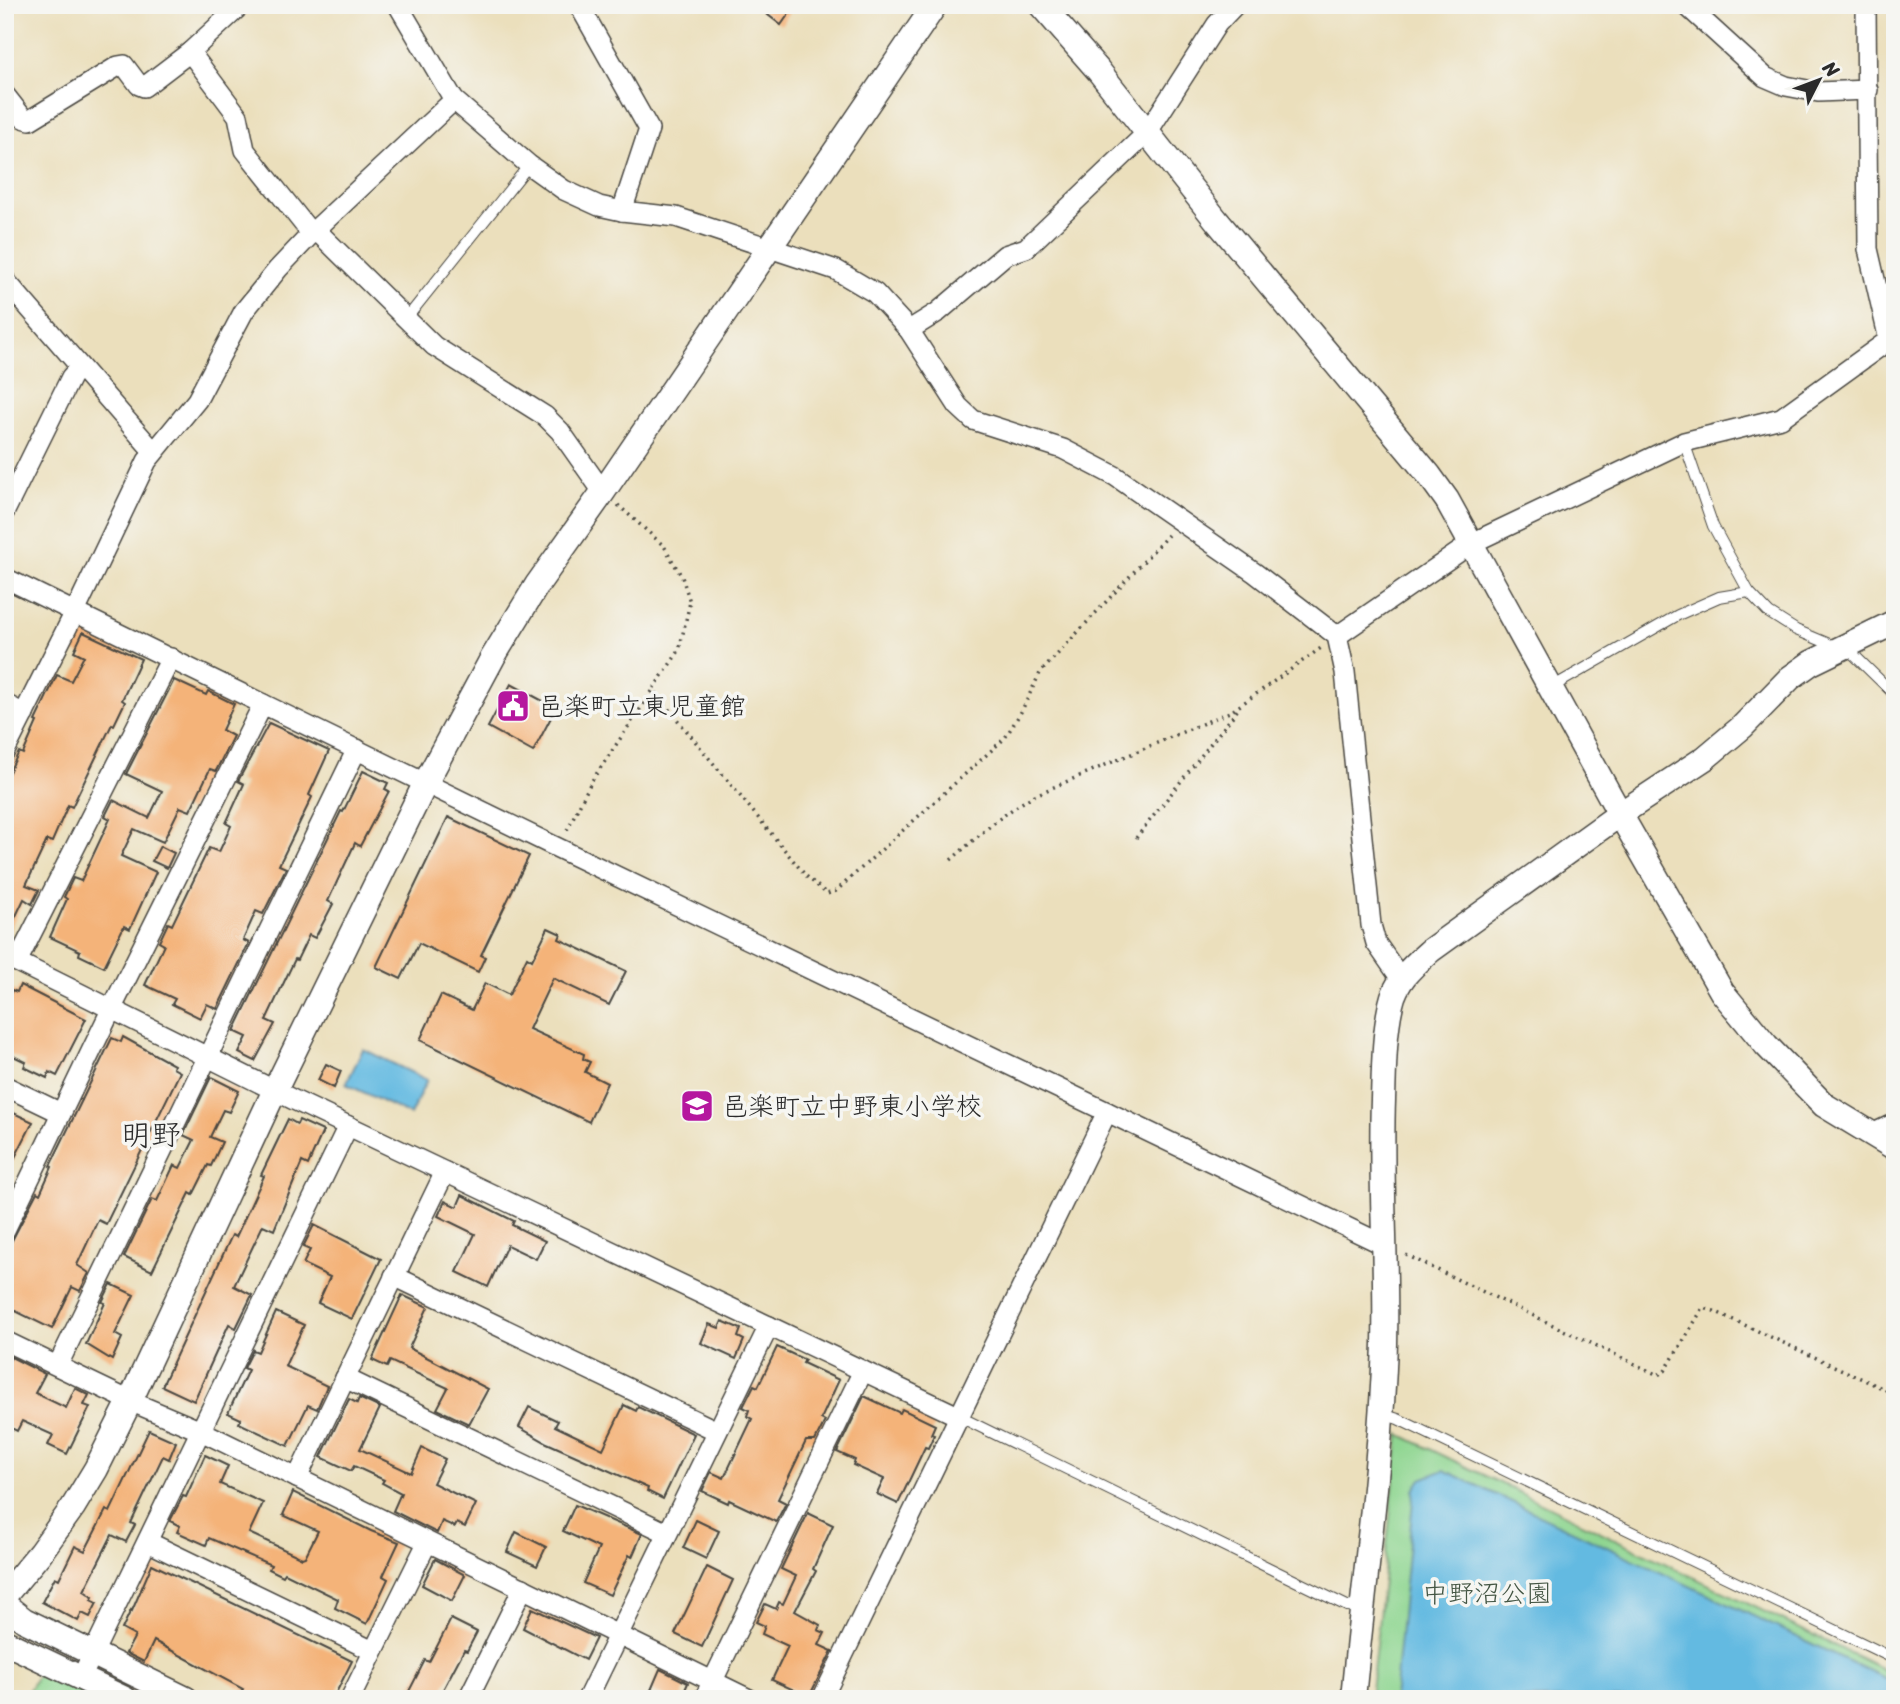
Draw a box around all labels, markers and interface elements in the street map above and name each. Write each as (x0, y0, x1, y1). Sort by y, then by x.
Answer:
north arrow (1784, 46, 1854, 116)
text: N (1814, 52, 1848, 86)
place label: 邑楽町立東児童館 (538, 683, 746, 729)
public building icon: 邑楽町立東児童館 (494, 687, 532, 725)
place label: 邑楽町立中野東小学校 (722, 1083, 982, 1129)
school or university icon: 邑楽町立中野東小学校 (678, 1087, 716, 1125)
district label: 明野 (121, 1108, 181, 1162)
park label: 中野沼公園 (1422, 1570, 1552, 1616)

